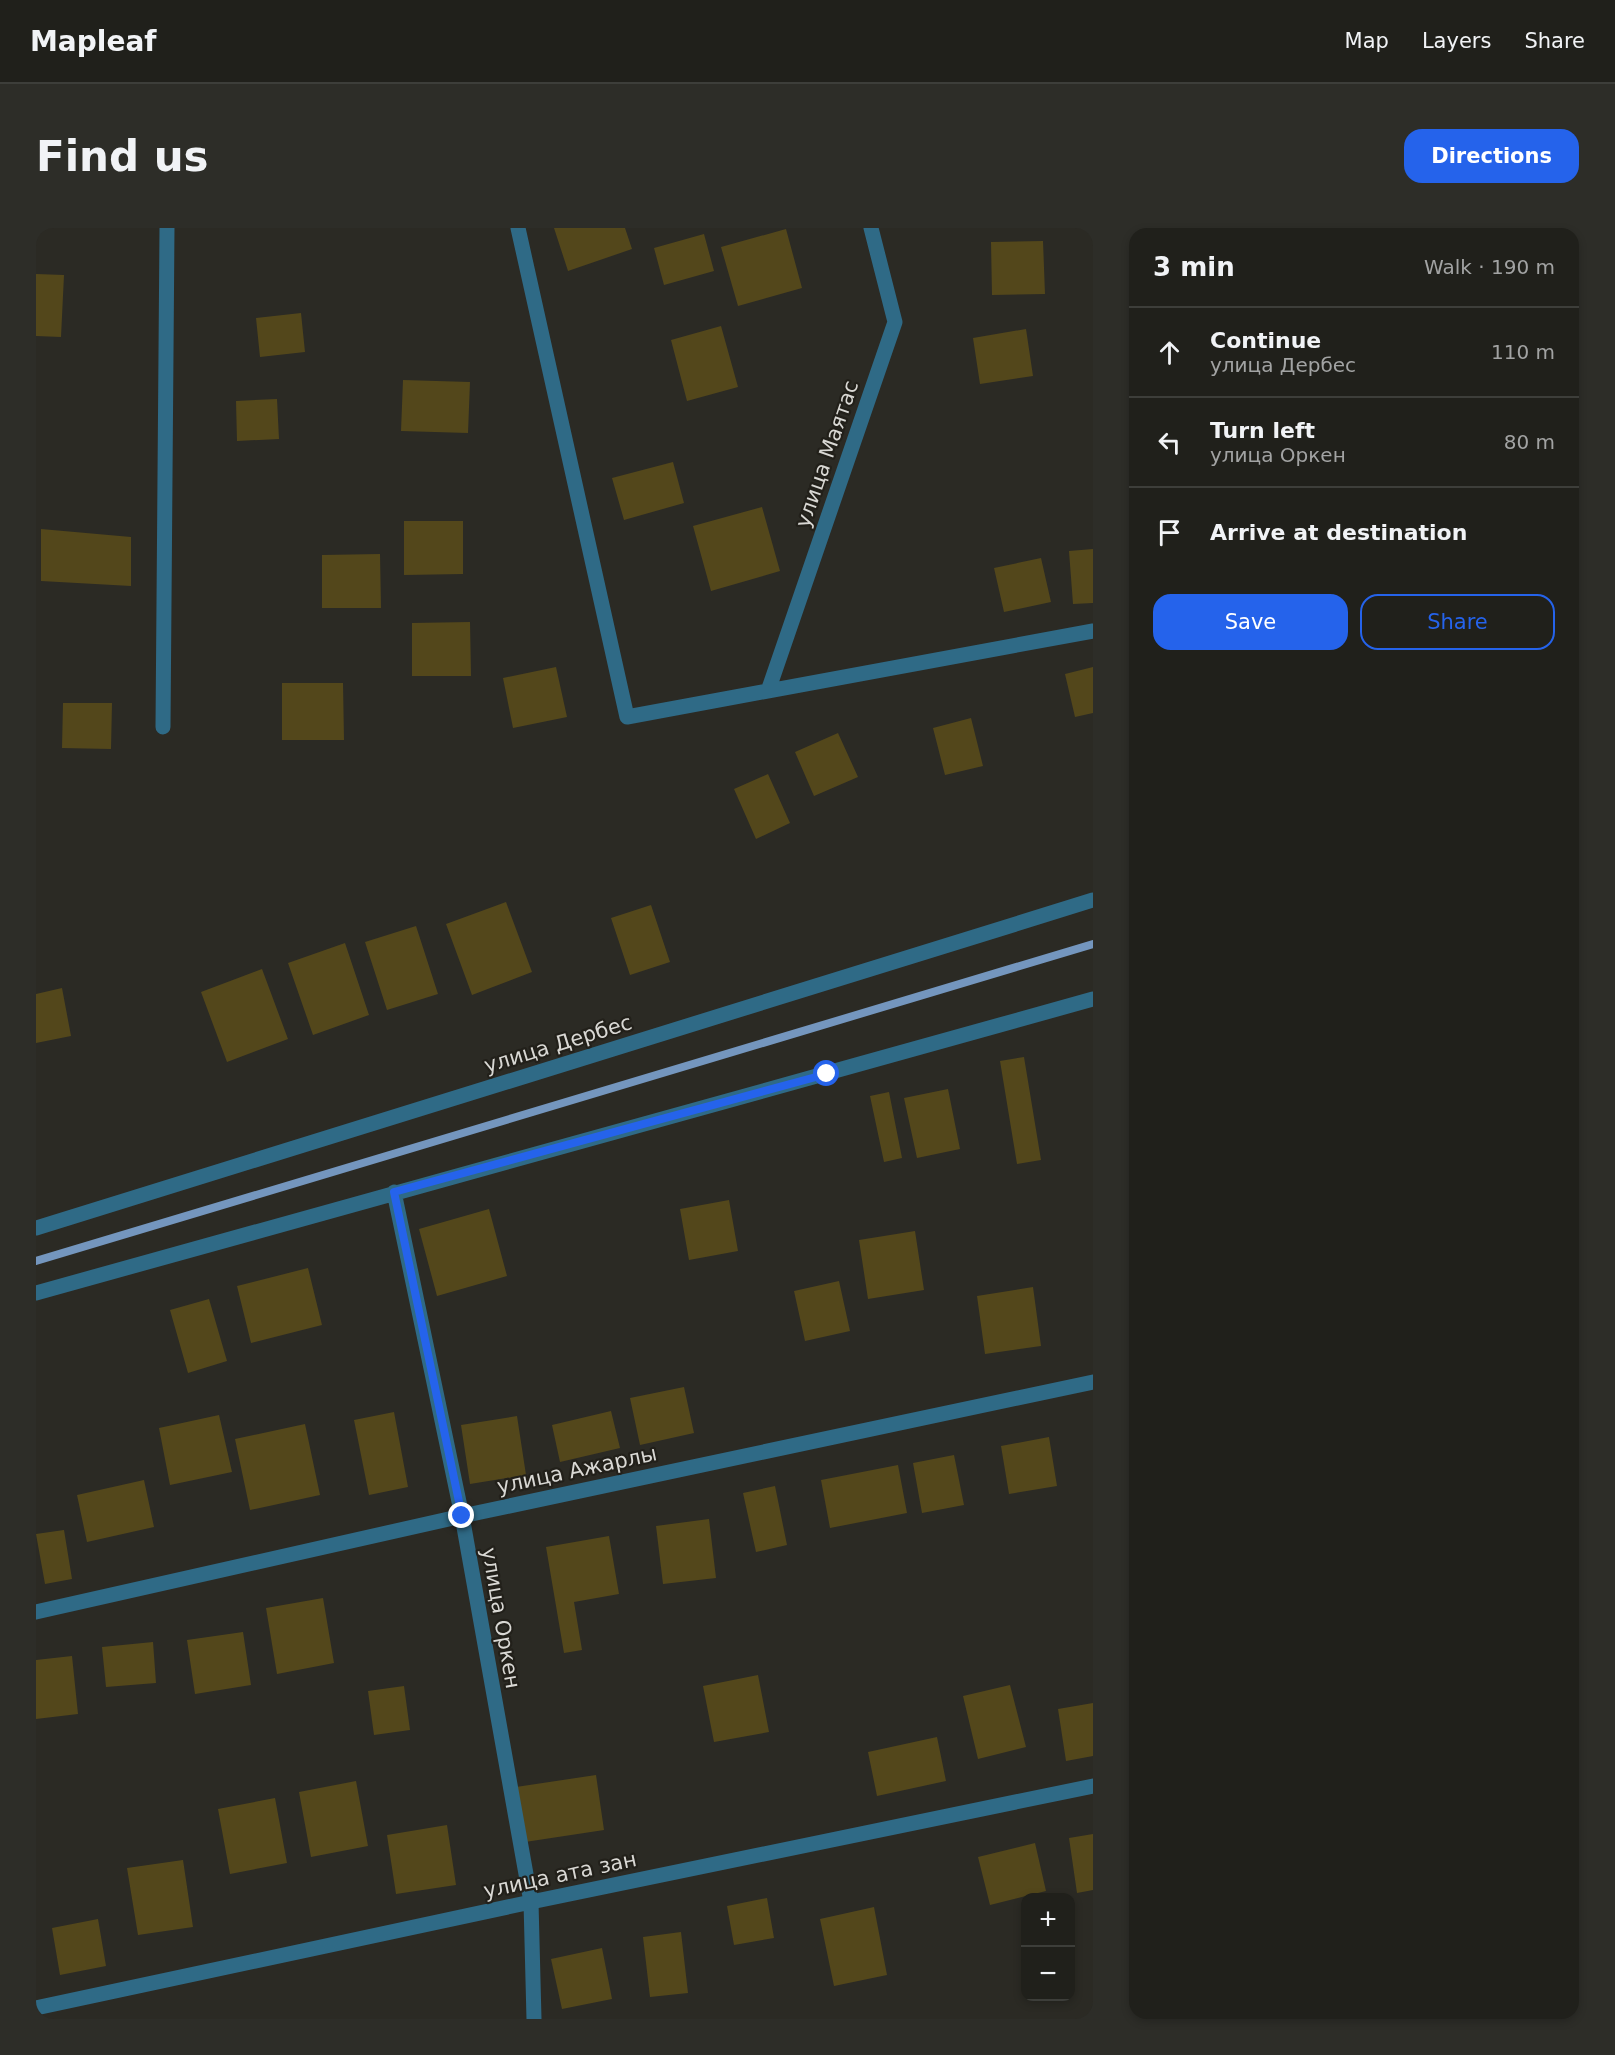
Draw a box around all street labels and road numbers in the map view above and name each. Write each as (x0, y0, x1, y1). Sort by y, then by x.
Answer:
street label: улица Маятас (791, 377, 863, 531)
street label: улица Дербес (481, 1010, 635, 1078)
street label: улица Ажарлы (495, 1441, 659, 1499)
street label: улица Оркен (477, 1546, 525, 1690)
street label: улица ата зан (481, 1847, 639, 1903)

